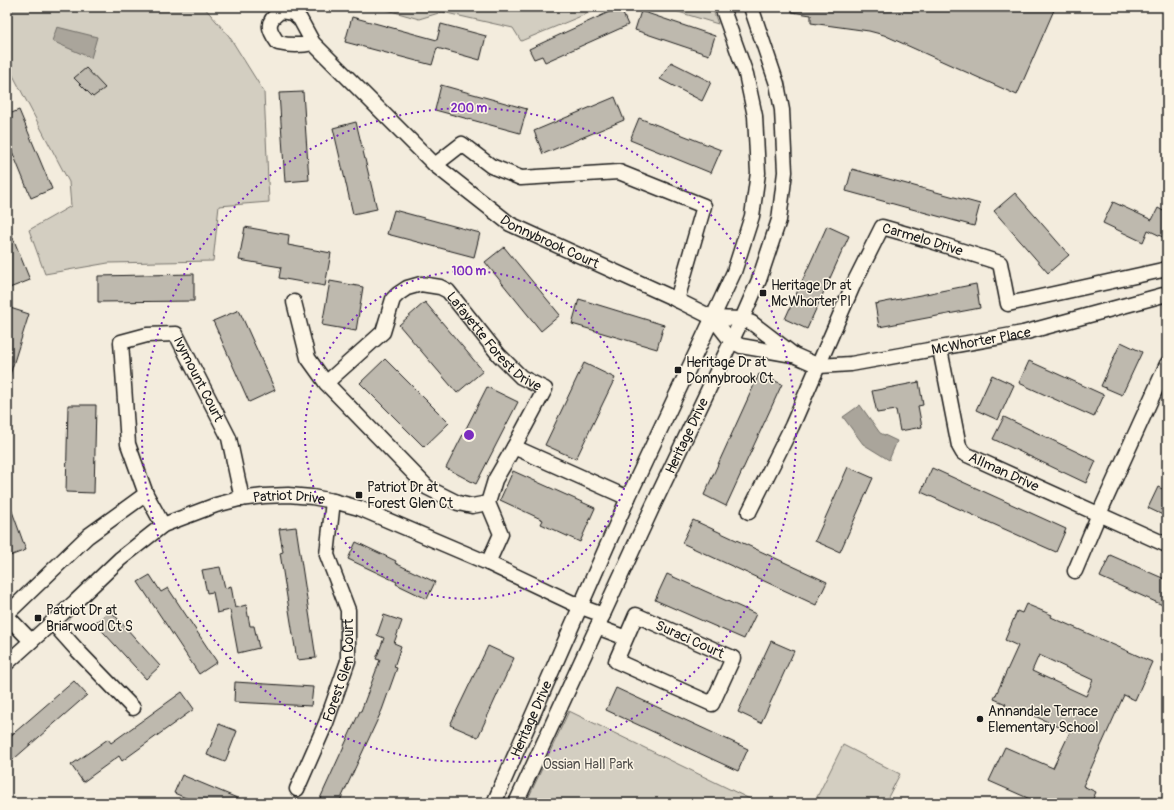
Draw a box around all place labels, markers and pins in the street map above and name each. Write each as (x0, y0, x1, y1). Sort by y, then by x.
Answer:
place label: Heritage Dr at McWhorter Pl (771, 277, 852, 310)
marker: Heritage Dr at McWhorter Pl (758, 288, 768, 298)
place label: Heritage Dr at Donnybrook Ct (686, 354, 774, 387)
marker: Heritage Dr at Donnybrook Ct (673, 365, 683, 375)
centre of rings (462, 428, 476, 442)
place label: Patriot Dr at Forest Glen Ct (367, 479, 453, 512)
marker: Patriot Dr at Forest Glen Ct (354, 490, 364, 500)
place label: Patriot Dr at Briarwood Ct S (46, 602, 133, 635)
marker: Patriot Dr at Briarwood Ct S (33, 613, 43, 623)
place label: Annandale Terrace Elementary School (988, 703, 1099, 736)
marker: Annandale Terrace Elementary School (975, 714, 985, 724)

